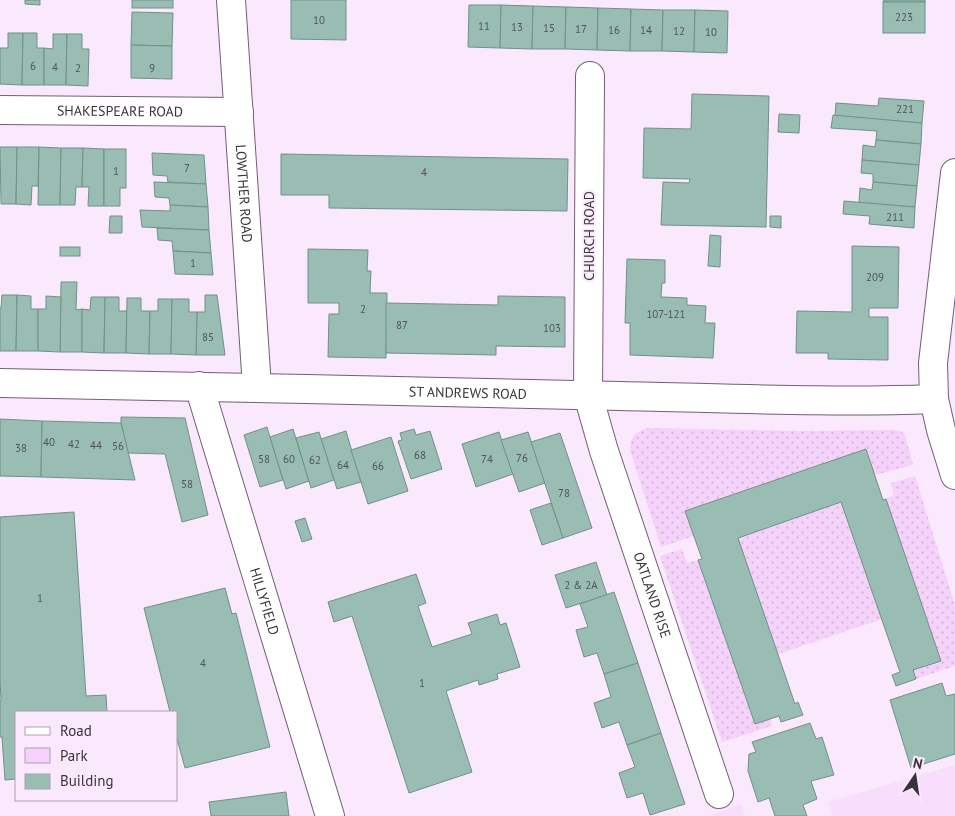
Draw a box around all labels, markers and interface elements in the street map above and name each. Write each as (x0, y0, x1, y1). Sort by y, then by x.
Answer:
house number: 223 (895, 10, 913, 24)
house number: 10 (313, 13, 325, 27)
house number: 11 (478, 19, 490, 33)
house number: 13 (511, 20, 523, 34)
house number: 15 (543, 21, 555, 35)
house number: 17 (575, 22, 587, 36)
house number: 16 (608, 23, 620, 37)
house number: 14 (640, 23, 652, 37)
house number: 12 (673, 24, 685, 38)
house number: 10 (705, 25, 717, 39)
house number: 6 (30, 59, 36, 73)
house number: 4 (52, 60, 58, 74)
house number: 2 (75, 61, 81, 75)
house number: 9 (149, 61, 155, 75)
street label: SHAKESPEARE ROAD (57, 101, 183, 121)
house number: 221 (896, 102, 914, 116)
street label: LOWTHER ROAD (232, 144, 256, 243)
house number: 7 (184, 161, 190, 175)
house number: 1 (113, 164, 119, 178)
house number: 4 (421, 165, 427, 179)
street label: CHURCH ROAD (580, 191, 598, 281)
house number: 211 (886, 210, 904, 224)
house number: 1 (190, 256, 196, 270)
house number: 209 (866, 270, 884, 284)
house number: 2 (360, 302, 366, 316)
house number: 107-121 (646, 307, 686, 321)
house number: 87 (396, 318, 408, 332)
house number: 103 (543, 321, 561, 335)
house number: 85 (202, 330, 214, 344)
street label: ST ANDREWS ROAD (409, 382, 527, 403)
house number: 40 (43, 435, 55, 449)
house number: 42 (68, 437, 80, 451)
house number: 44 (90, 438, 102, 452)
house number: 56 (112, 439, 124, 453)
house number: 38 (15, 441, 27, 455)
house number: 68 (414, 448, 426, 462)
house number: 76 (516, 451, 528, 465)
house number: 58 (258, 452, 270, 466)
house number: 60 (283, 452, 295, 466)
house number: 74 (481, 452, 493, 466)
house number: 62 (309, 453, 321, 467)
house number: 64 (337, 458, 349, 472)
house number: 66 (372, 459, 384, 473)
house number: 58 (181, 477, 193, 491)
house number: 78 (558, 486, 570, 500)
street label: OATLAND RISE (629, 550, 675, 640)
street label: HILLYFIELD (246, 565, 283, 637)
house number: 2 & 2A (564, 578, 598, 592)
house number: 1 (37, 591, 43, 605)
house number: 4 (200, 656, 206, 670)
house number: 1 (419, 676, 425, 690)
legend (15, 711, 178, 801)
text: Road (60, 721, 92, 740)
text: Park (60, 746, 88, 765)
north arrow (890, 751, 940, 801)
text: N (911, 754, 924, 773)
text: Building (60, 771, 114, 790)

